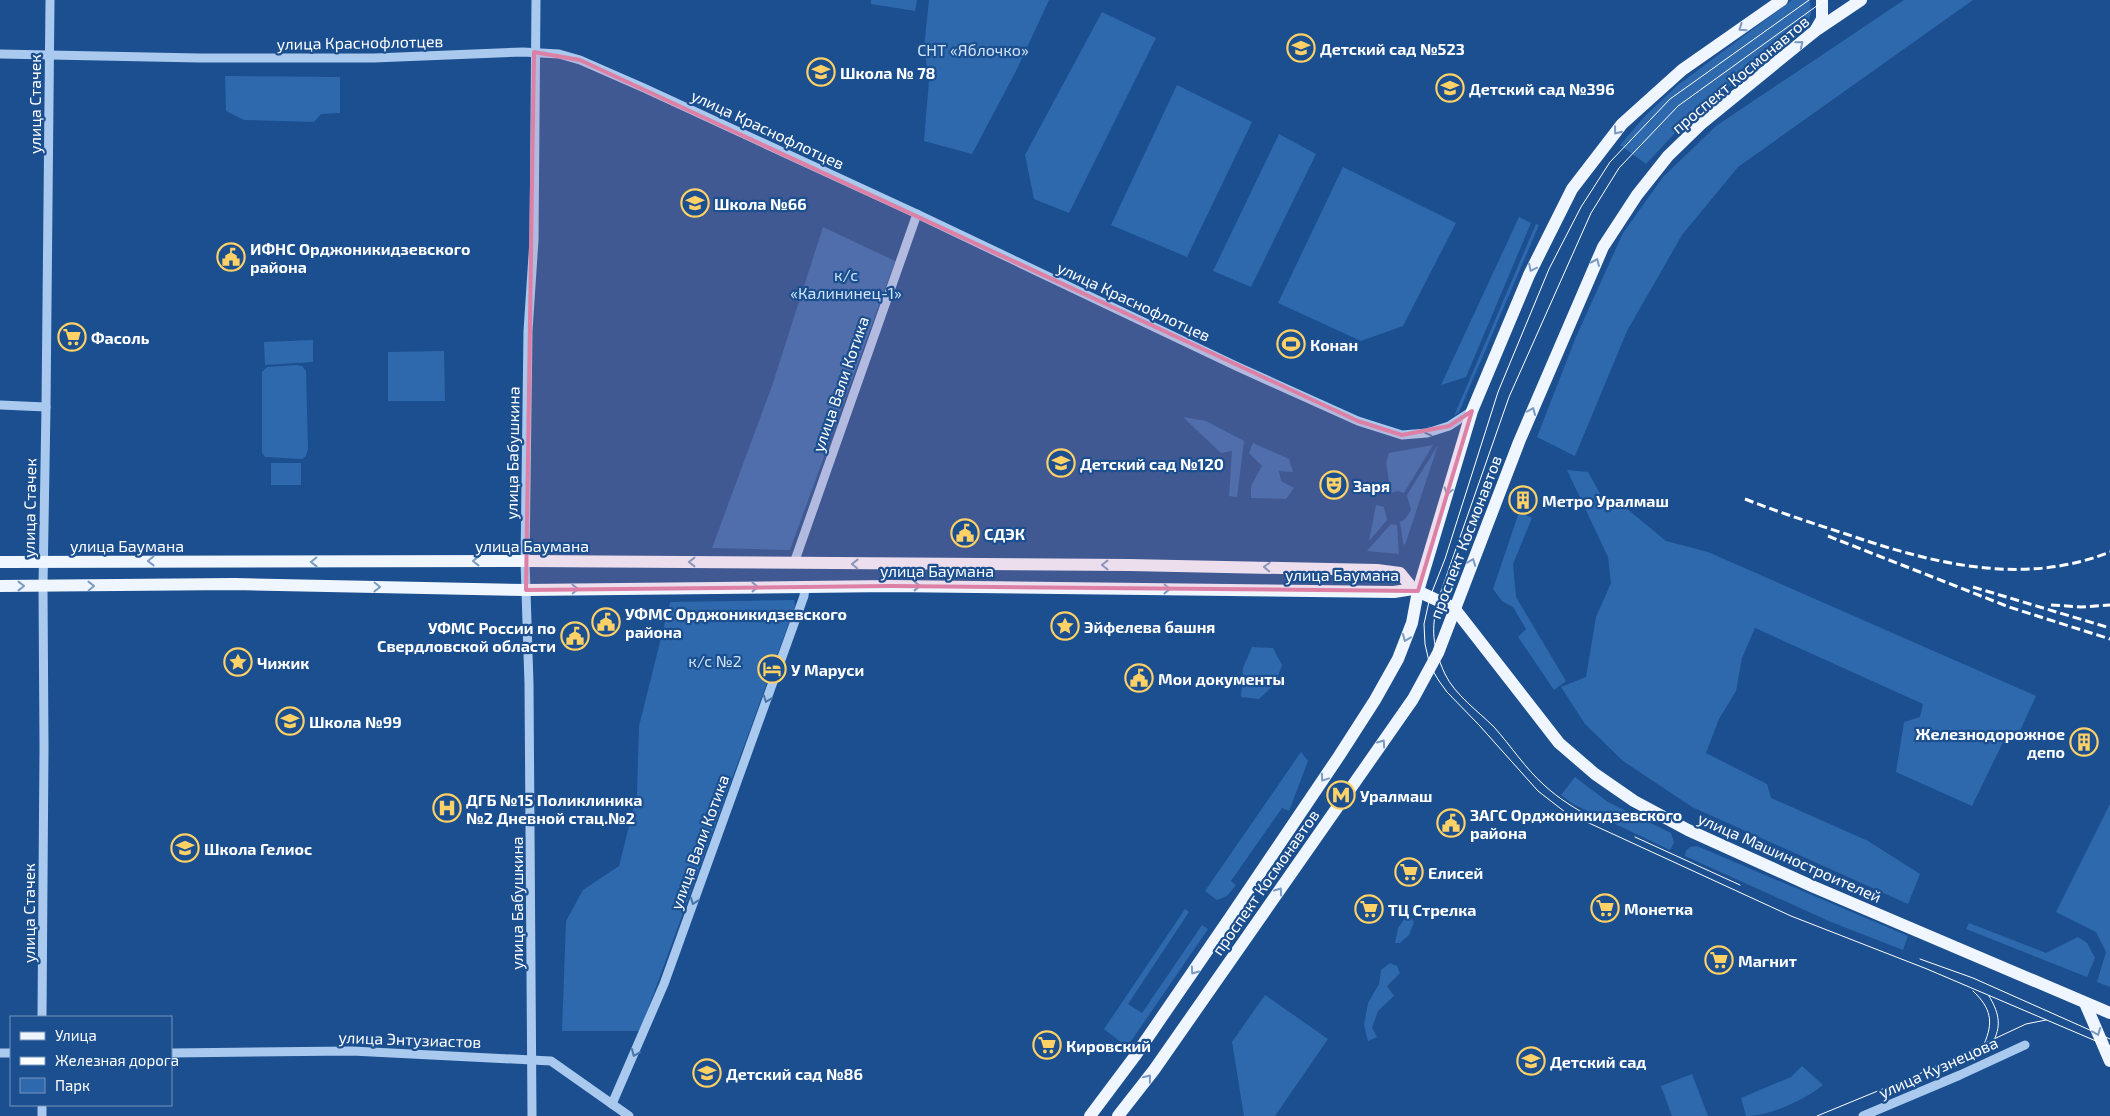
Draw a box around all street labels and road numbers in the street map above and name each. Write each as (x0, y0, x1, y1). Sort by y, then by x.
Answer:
street label: проспект Космонавтов (1667, 11, 1813, 137)
street label: улица Краснофлотцев (277, 31, 443, 54)
street label: улица Стачек (25, 54, 45, 154)
street label: улица Краснофлотцев (688, 85, 848, 174)
street label: улица Краснофлотцев (1054, 257, 1214, 346)
street label: улица Вали Котика (808, 314, 873, 455)
street label: улица Бабушкина (501, 386, 524, 520)
street label: проспект Космонавтов (1425, 453, 1505, 621)
street label: улица Стачек (19, 458, 40, 558)
street label: улица Баумана (70, 536, 184, 556)
street label: улица Баумана (475, 536, 589, 556)
street label: улица Баумана (880, 561, 994, 581)
street label: улица Баумана (1285, 565, 1399, 585)
street label: улица Вали Котика (666, 772, 733, 912)
street label: проспект Космонавтов (1207, 805, 1323, 959)
street label: улица Машиностроителей (1695, 808, 1885, 907)
street label: улица Бабушкина (507, 836, 527, 970)
street label: улица Стачек (19, 863, 39, 963)
street label: улица Энтузиастов (338, 1027, 482, 1052)
street label: улица Кузнецова (1876, 1032, 2001, 1103)

